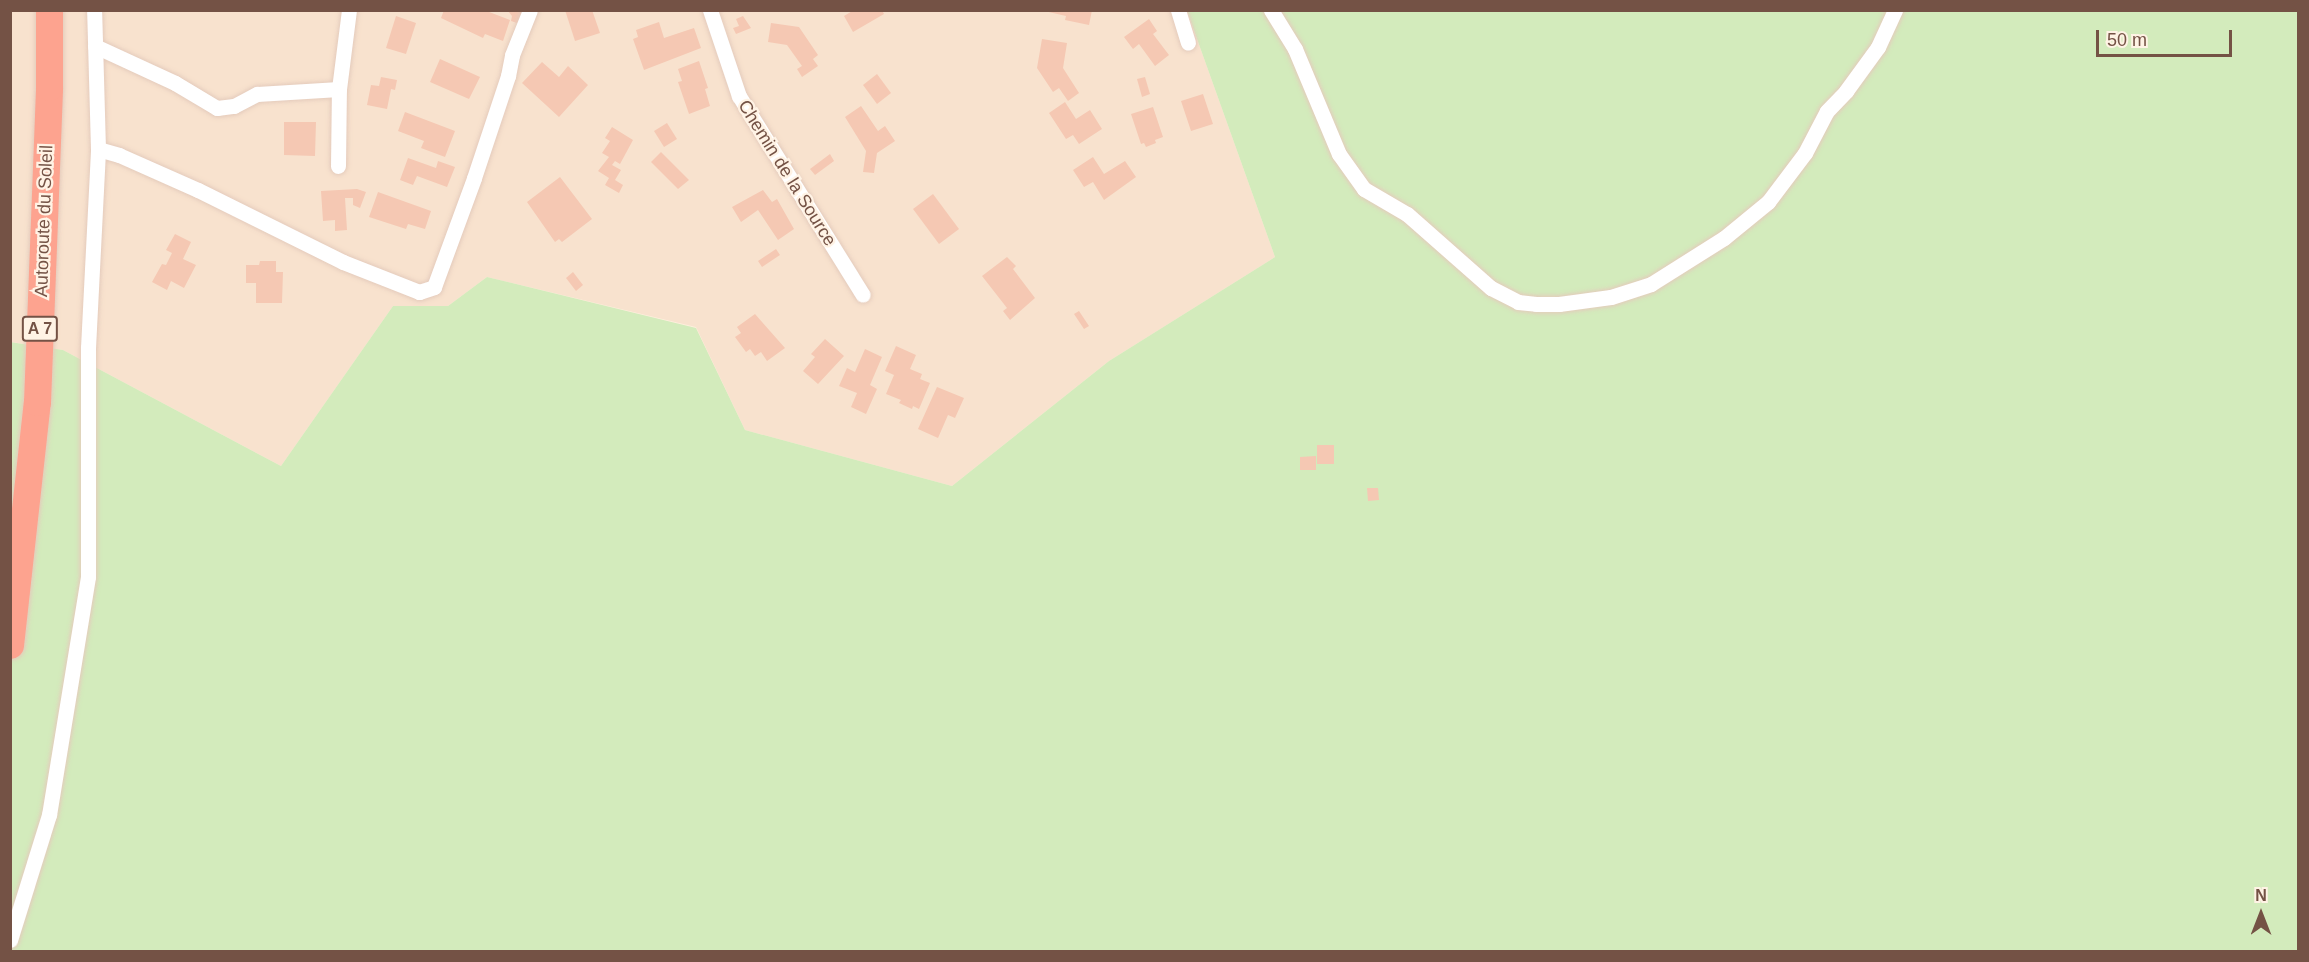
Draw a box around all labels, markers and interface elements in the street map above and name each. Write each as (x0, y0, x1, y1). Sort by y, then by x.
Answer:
scale bar (2099, 18, 2236, 56)
text: 50 m (2107, 30, 2147, 50)
street label: Chemin de la Source (733, 96, 841, 250)
street label: Autoroute du Soleil (31, 145, 57, 297)
road number: A 7 (20, 316, 60, 342)
north arrow (2231, 884, 2291, 944)
text: N (2255, 887, 2267, 904)

